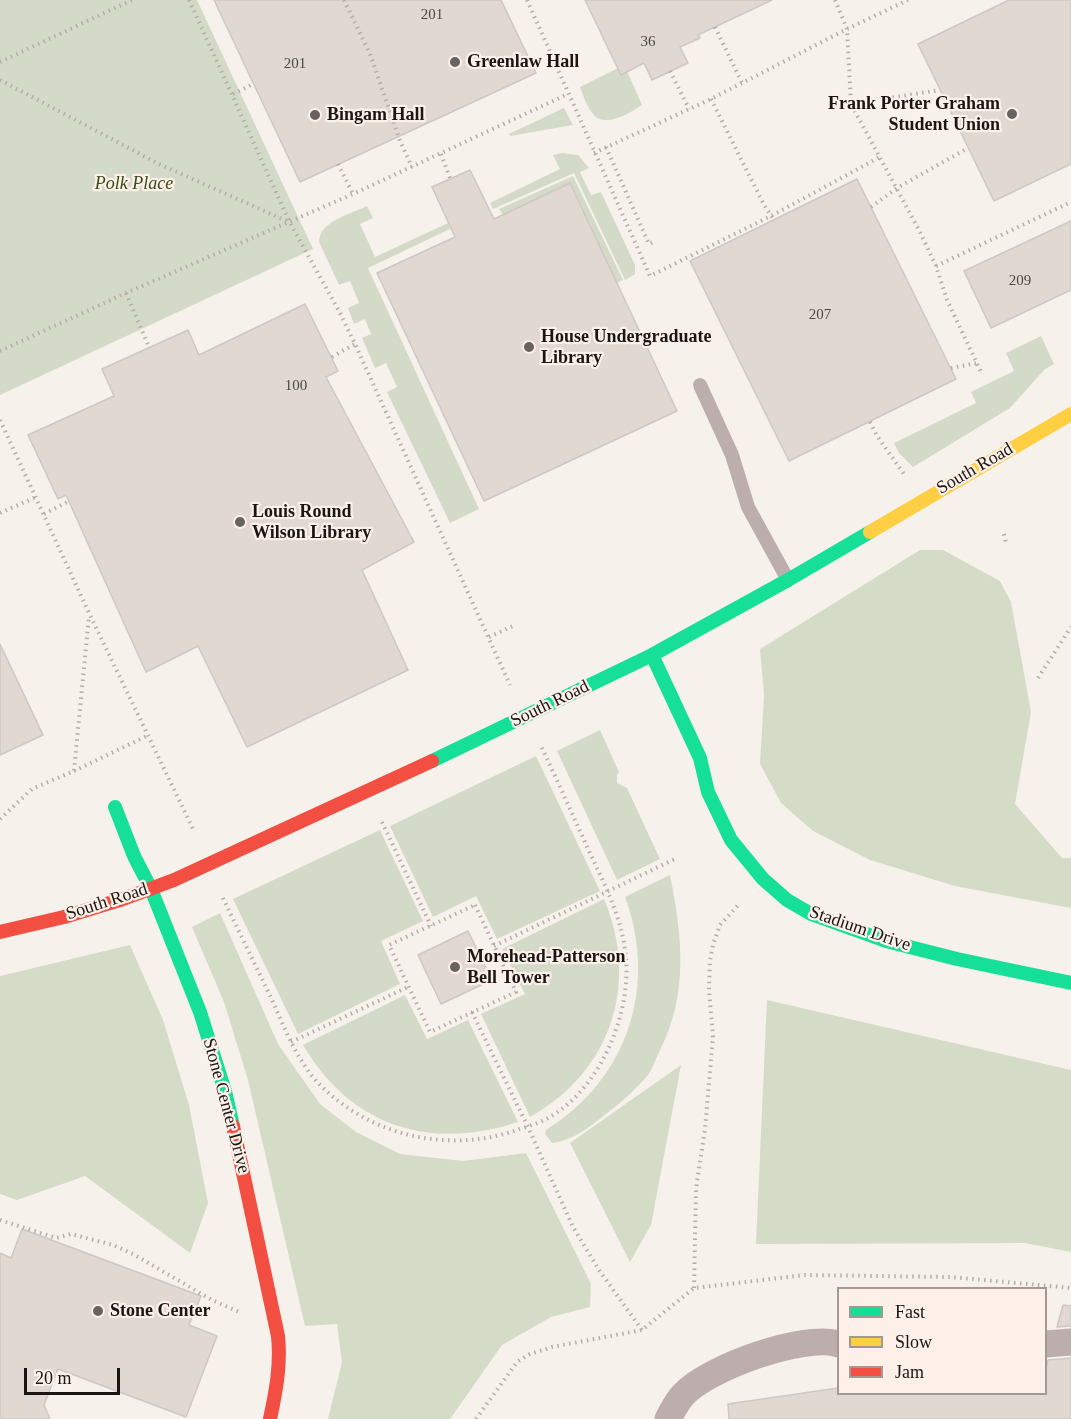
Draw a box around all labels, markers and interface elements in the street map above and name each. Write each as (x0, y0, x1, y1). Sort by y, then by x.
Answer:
house number: 201 (421, 6, 443, 24)
house number: 36 (640, 33, 656, 51)
place label: Greenlaw Hall (467, 51, 579, 73)
house number: 201 (284, 55, 306, 73)
marker: Greenlaw Hall (448, 55, 462, 69)
place label: Frank Porter Graham Student Union (828, 93, 1000, 136)
place label: Bingam Hall (327, 104, 425, 126)
marker: Frank Porter Graham Student Union (1005, 107, 1019, 121)
marker: Bingam Hall (308, 108, 322, 122)
park label: Polk Place (95, 173, 173, 195)
house number: 209 (1009, 272, 1031, 290)
house number: 207 (809, 306, 831, 324)
place label: House Undergraduate Library (541, 326, 711, 368)
marker: House Undergraduate Library (522, 340, 536, 354)
house number: 100 (285, 377, 307, 395)
street label: South Road (933, 439, 1017, 499)
place label: Louis Round Wilson Library (252, 501, 371, 544)
marker: Louis Round Wilson Library (233, 515, 247, 529)
street label: South Road (507, 676, 593, 732)
street label: South Road (63, 879, 151, 925)
street label: Stadium Drive (807, 902, 913, 956)
place label: Morehead-Patterson Bell Tower (467, 946, 626, 988)
marker: Morehead-Patterson Bell Tower (448, 960, 462, 974)
street label: Stone Center Drive (198, 1036, 254, 1176)
legend (837, 1287, 1047, 1395)
place label: Stone Center (110, 1300, 210, 1322)
text: Fast (895, 1302, 925, 1322)
marker: Stone Center (91, 1304, 105, 1318)
text: Slow (895, 1332, 932, 1352)
scale bar (27, 1356, 123, 1394)
text: Jam (895, 1362, 924, 1382)
text: 20 m (35, 1368, 72, 1388)

